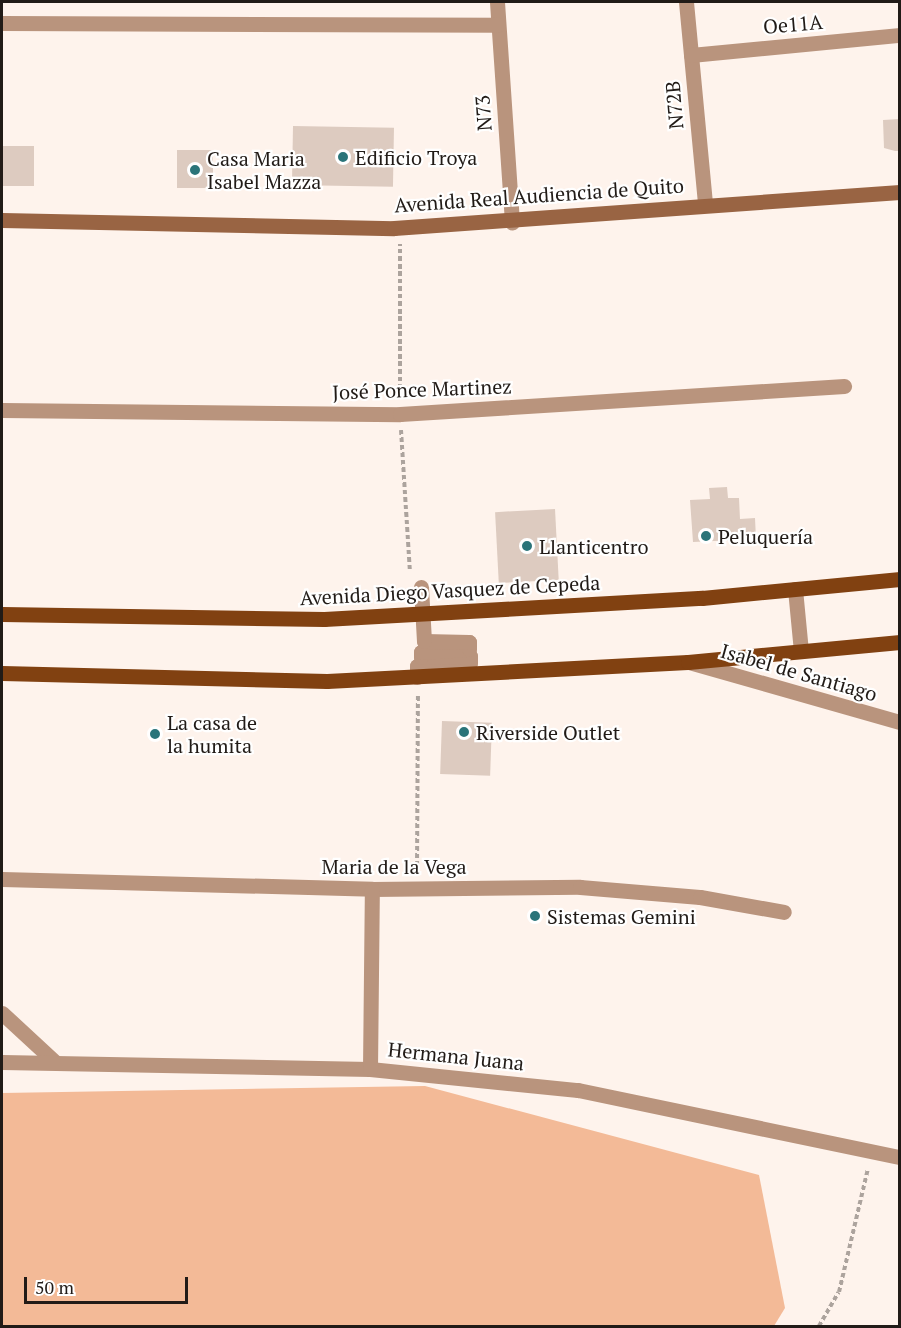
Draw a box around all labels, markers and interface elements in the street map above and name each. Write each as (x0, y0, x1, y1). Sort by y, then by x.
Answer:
street label: Oe11A (762, 9, 824, 39)
street label: N72B (660, 80, 688, 130)
street label: N73 (470, 94, 496, 132)
place label: Edificio Troya (355, 145, 477, 169)
place label: Casa Maria Isabel Mazza (207, 146, 321, 193)
marker: Edificio Troya (336, 150, 350, 164)
marker: Casa Maria Isabel Mazza (188, 163, 202, 177)
street label: Avenida Real Audiencia de Quito (393, 173, 685, 217)
street label: José Ponce Martinez (332, 374, 512, 404)
place label: Peluquería (718, 524, 813, 548)
marker: Peluquería (699, 529, 713, 543)
place label: Llanticentro (539, 534, 648, 558)
marker: Llanticentro (520, 539, 534, 553)
street label: Avenida Diego Vasquez de Cepeda (299, 570, 601, 610)
street label: Isabel de Santiago (718, 638, 880, 706)
place label: La casa de la humita (167, 710, 257, 757)
place label: Riverside Outlet (476, 720, 620, 744)
marker: Riverside Outlet (457, 725, 471, 739)
marker: La casa de la humita (148, 727, 162, 741)
street label: Maria de la Vega (321, 854, 467, 878)
place label: Sistemas Gemini (547, 904, 696, 928)
marker: Sistemas Gemini (528, 909, 542, 923)
street label: Hermana Juana (387, 1037, 525, 1075)
scale bar (27, 1265, 190, 1303)
text: 50 m (35, 1275, 74, 1299)

